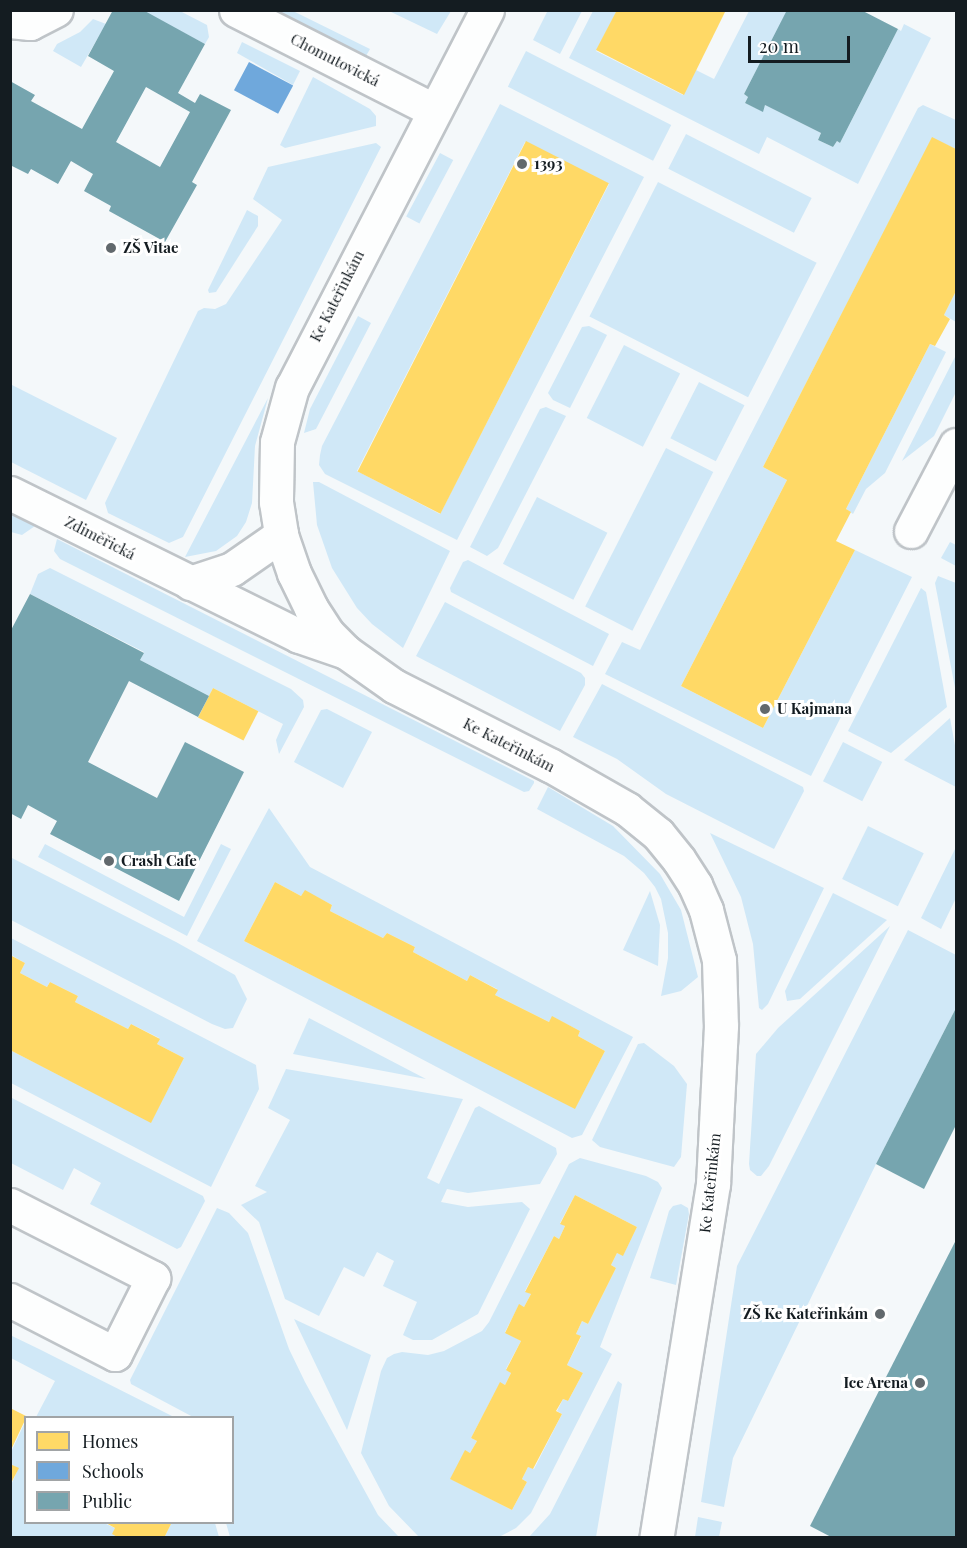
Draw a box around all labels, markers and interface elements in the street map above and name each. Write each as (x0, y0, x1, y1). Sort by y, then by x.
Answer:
scale bar (751, 24, 853, 62)
street label: Chomutovická (288, 30, 382, 90)
text: 20 m (759, 34, 799, 58)
place label: 1393 (534, 155, 563, 173)
marker: 1393 (515, 157, 529, 171)
place label: ZŠ Vitae (123, 239, 179, 257)
marker: ZŠ Vitae (104, 241, 118, 255)
street label: Ke Kateřinkám (306, 247, 368, 345)
street label: Zdiměřická (62, 513, 138, 563)
place label: U Kajmana (777, 700, 852, 718)
marker: U Kajmana (758, 702, 772, 716)
street label: Ke Kateřinkám (460, 714, 558, 776)
place label: Crash Cafe (121, 852, 197, 870)
marker: Crash Cafe (102, 854, 116, 868)
street label: Ke Kateřinkám (696, 1132, 724, 1234)
place label: ZŠ Ke Kateřinkám (743, 1305, 868, 1323)
marker: ZŠ Ke Kateřinkám (873, 1307, 887, 1321)
place label: Ice Arena (843, 1374, 908, 1392)
marker: Ice Arena (913, 1376, 927, 1390)
legend (24, 1416, 234, 1524)
text: Homes (82, 1429, 138, 1453)
text: Schools (82, 1459, 144, 1483)
text: Public (82, 1489, 132, 1513)

